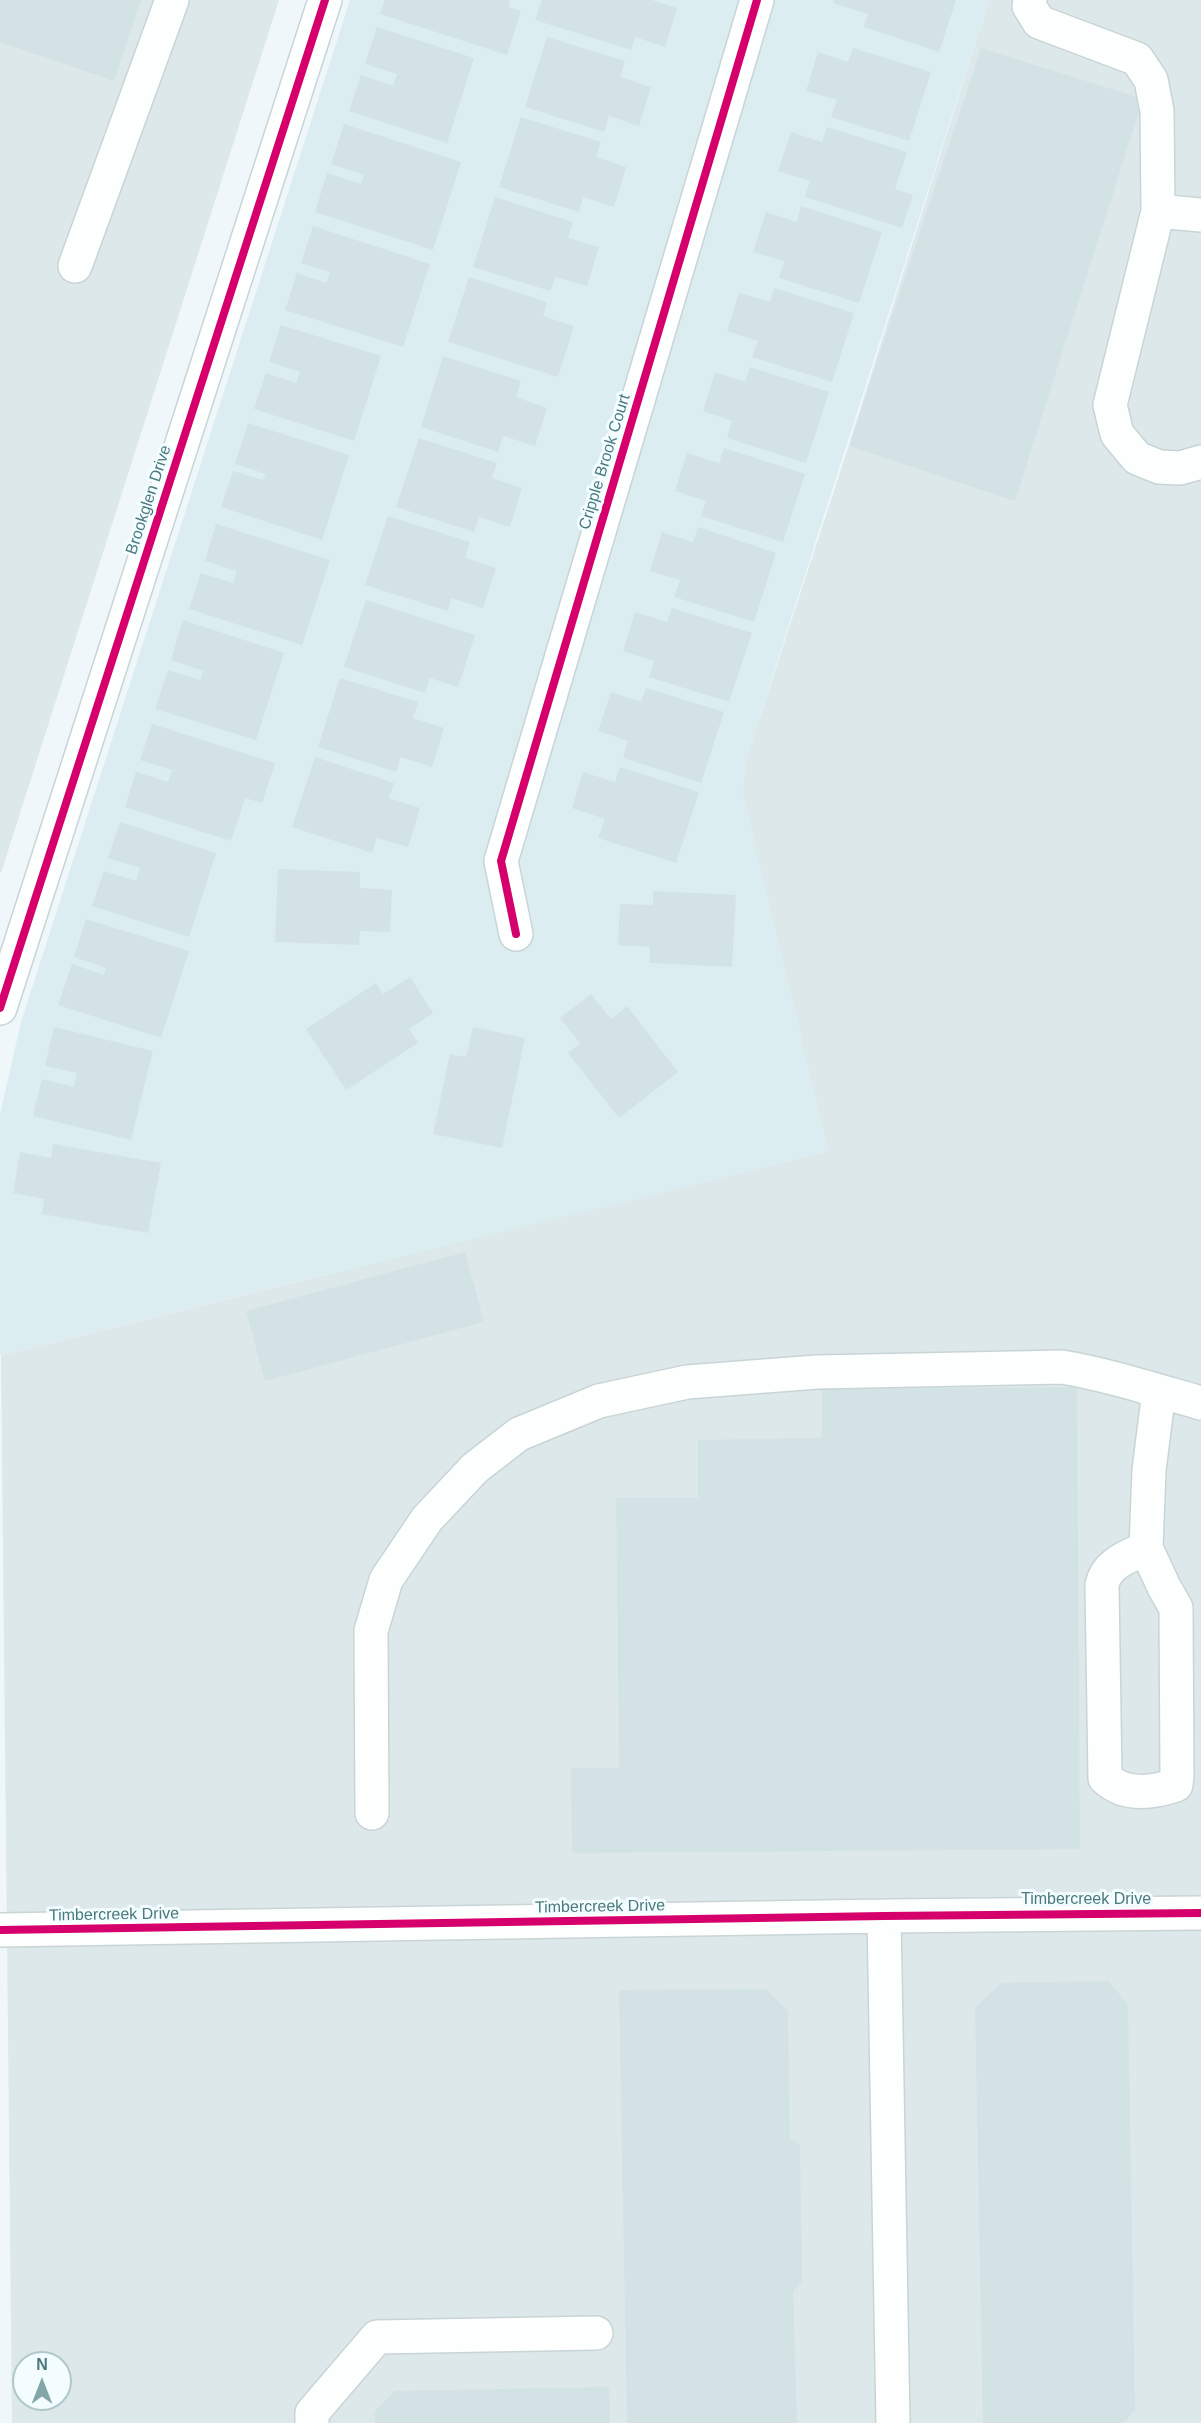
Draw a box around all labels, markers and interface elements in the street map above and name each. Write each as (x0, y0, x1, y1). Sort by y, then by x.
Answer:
street label: Cripple Brook Court (575, 392, 635, 532)
street label: Brookglen Drive (122, 443, 176, 557)
street label: Timbercreek Drive (1021, 1890, 1151, 1910)
street label: Timbercreek Drive (535, 1896, 665, 1918)
street label: Timbercreek Drive (49, 1904, 179, 1926)
north arrow (12, 2351, 72, 2411)
text: N (36, 2356, 48, 2373)

